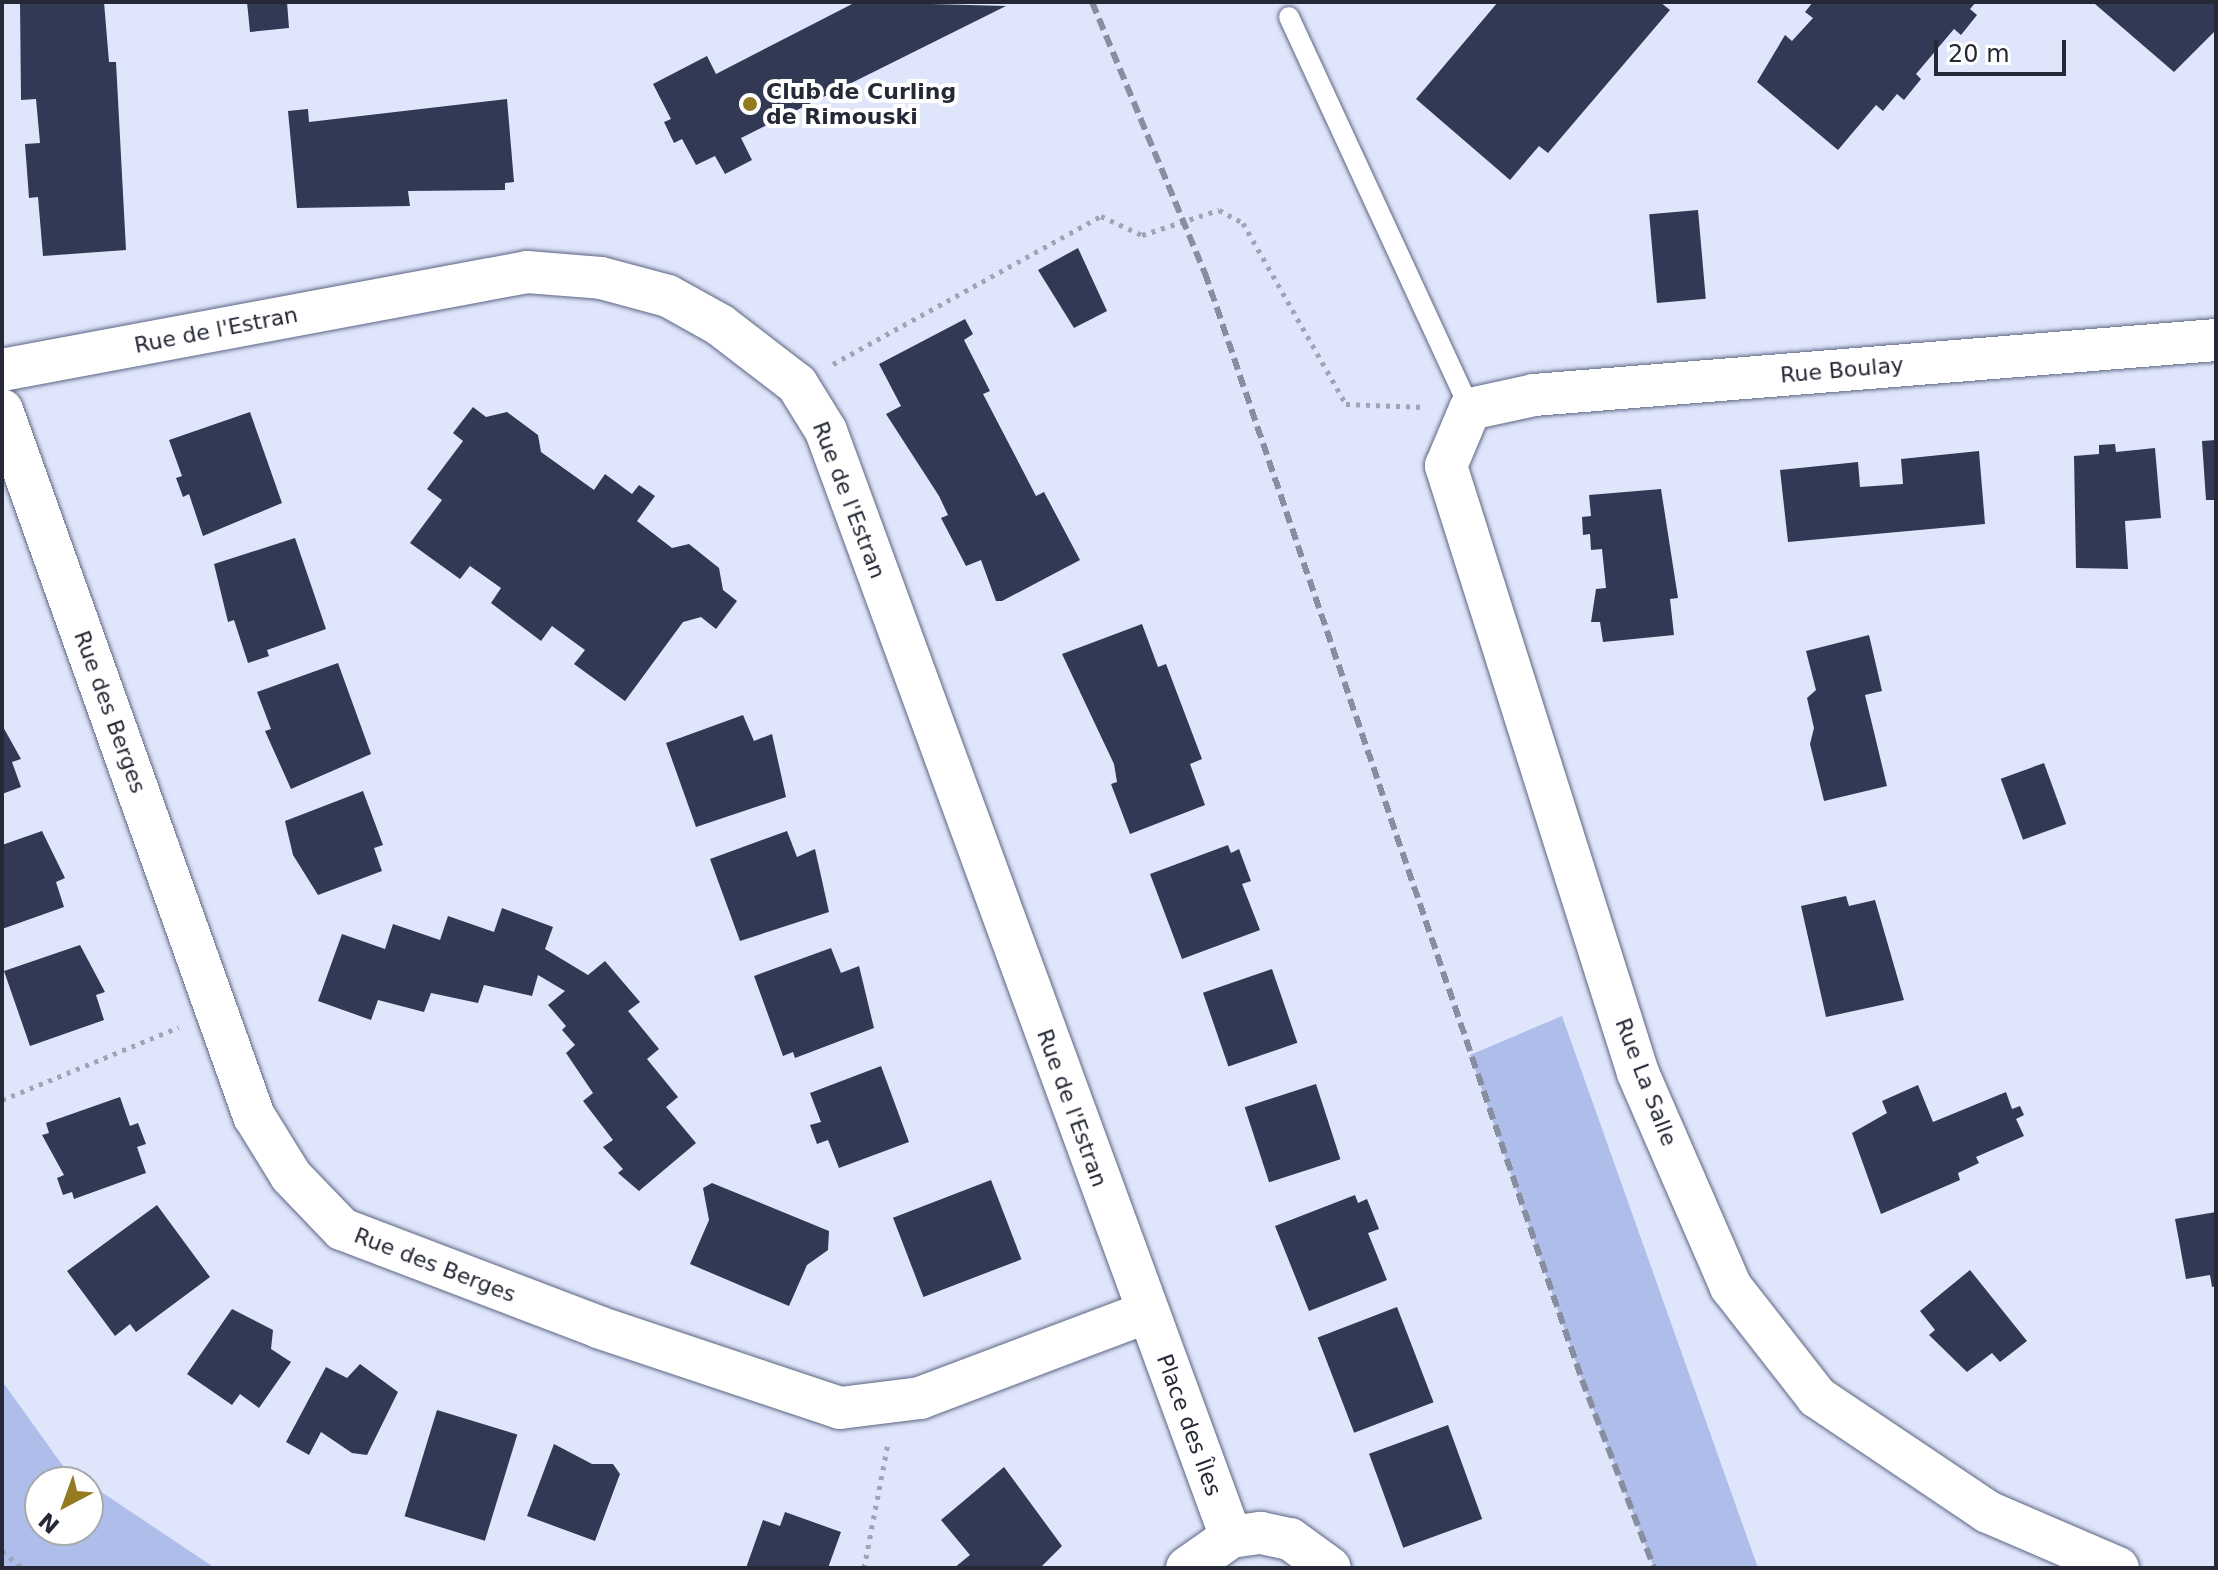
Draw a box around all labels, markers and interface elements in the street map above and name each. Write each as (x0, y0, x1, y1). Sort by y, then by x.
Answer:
scale bar (1938, 24, 2070, 74)
text: 20 m (1948, 40, 2010, 68)
place label: Club de Curling de Rimouski (766, 78, 956, 130)
marker: Club de Curling de Rimouski (741, 95, 759, 113)
street label: Rue de l'Estran (132, 301, 300, 359)
street label: Rue Boulay (1779, 351, 1905, 389)
street label: Rue de l'Estran (807, 418, 891, 582)
street label: Rue des Berges (68, 627, 152, 797)
street label: Rue La Salle (1610, 1014, 1682, 1150)
street label: Rue de l'Estran (1031, 1026, 1113, 1190)
street label: Rue des Berges (350, 1222, 520, 1308)
street label: Place des Îles (1151, 1350, 1227, 1500)
north arrow (24, 1466, 104, 1546)
text: N (34, 1508, 64, 1538)

